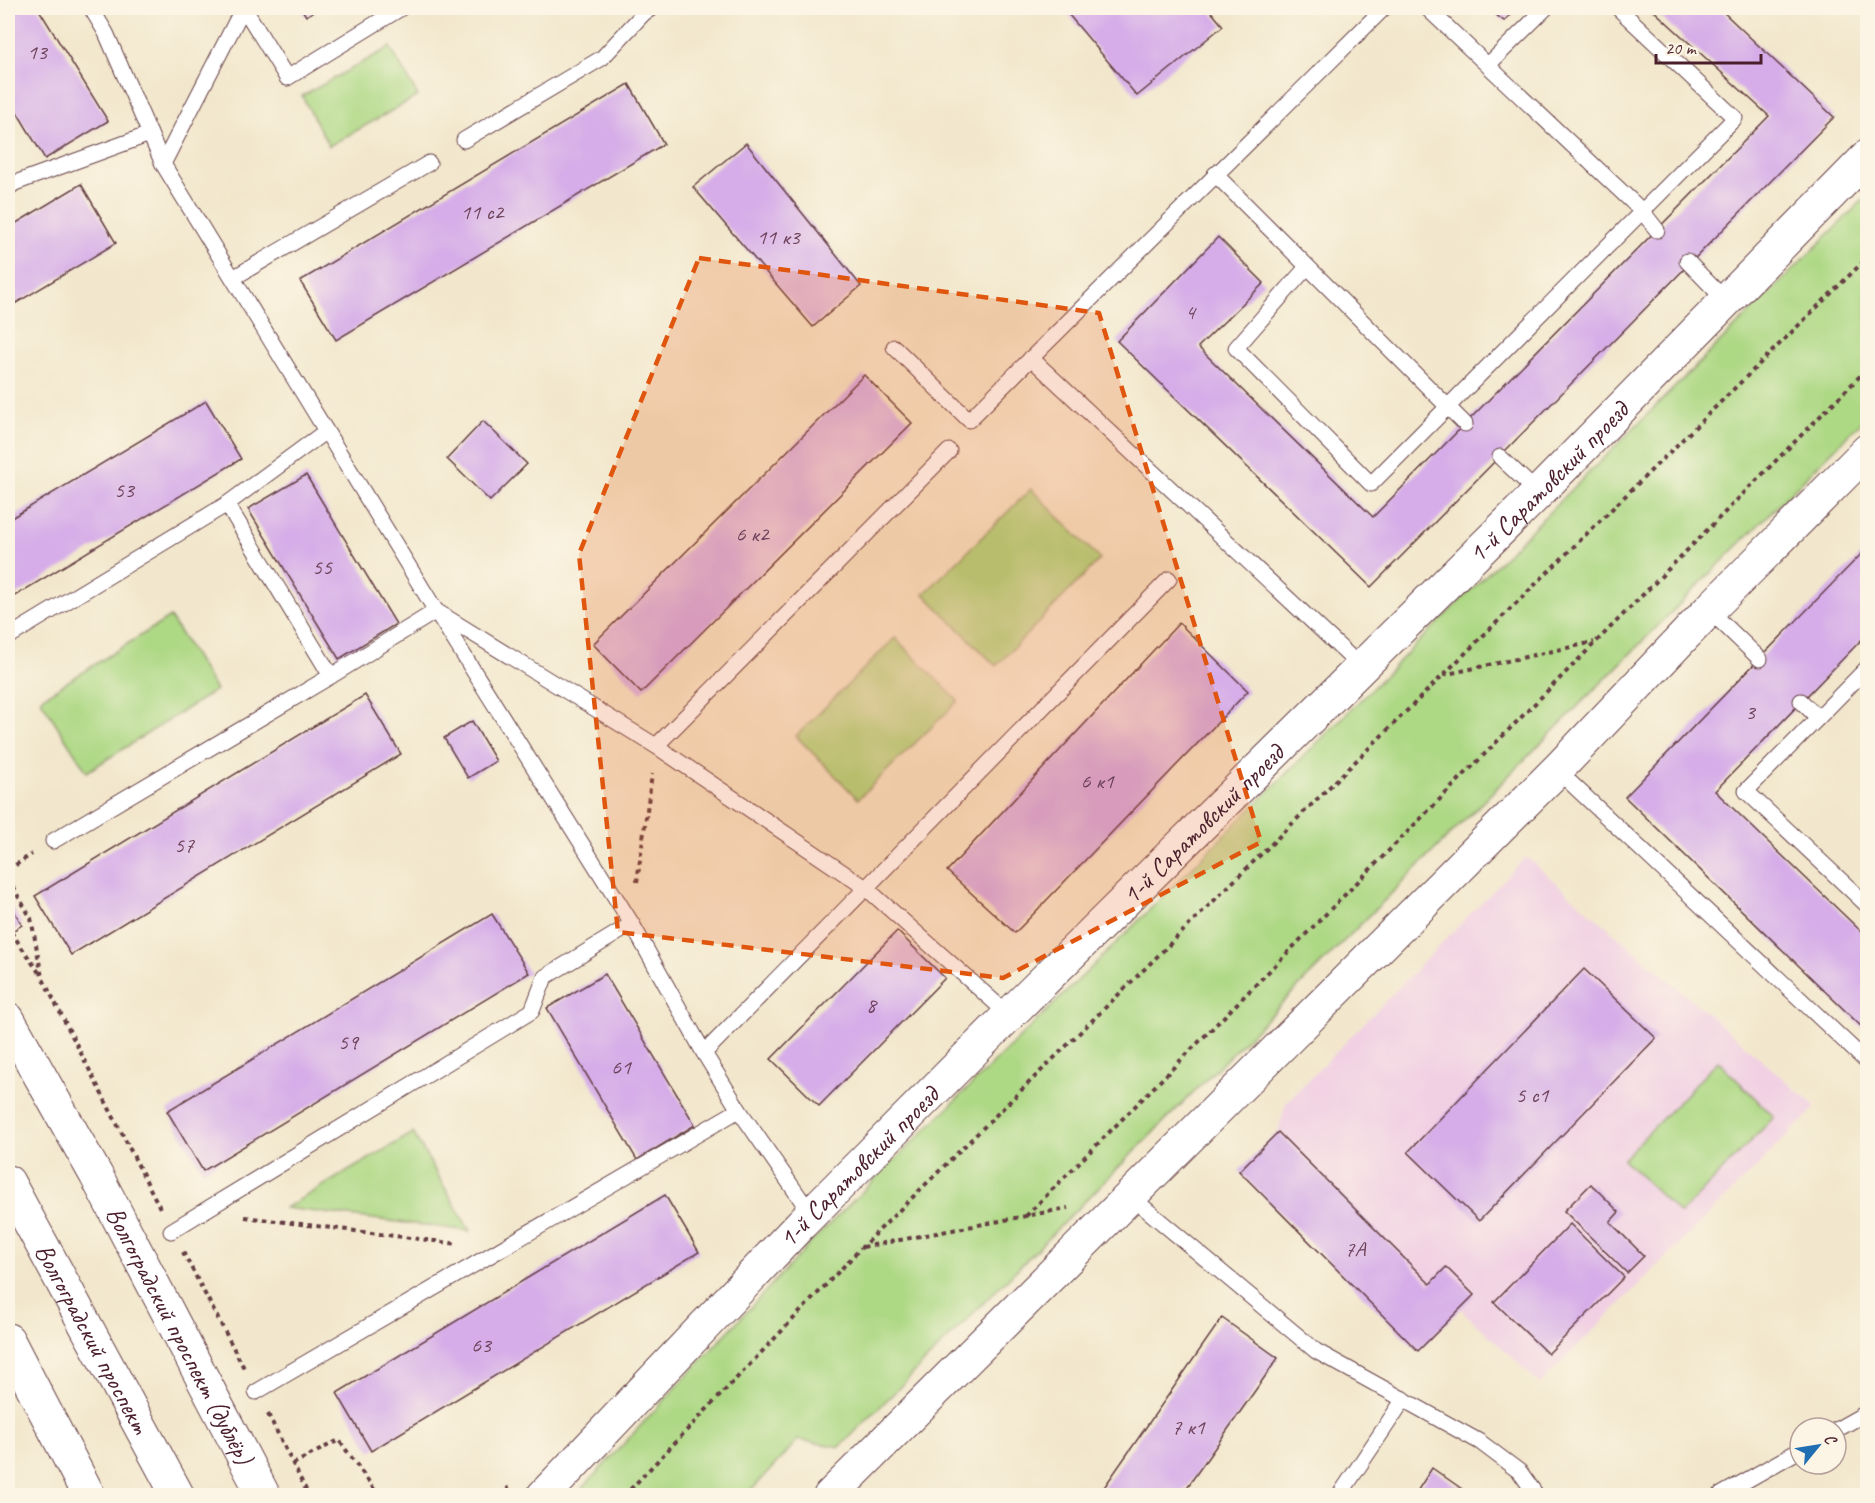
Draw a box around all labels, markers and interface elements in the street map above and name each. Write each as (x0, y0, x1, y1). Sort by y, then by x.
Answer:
scale bar (1656, 27, 1761, 65)
text: 20 m (1665, 37, 1698, 59)
house number: 13 (27, 38, 49, 66)
house number: 11 с2 (461, 198, 506, 226)
house number: 11 к3 (756, 223, 802, 251)
house number: 4 (1185, 298, 1197, 326)
street label: 1-й Саратовский проезд (1461, 392, 1637, 569)
house number: 53 (114, 476, 136, 504)
house number: 6 к2 (735, 520, 771, 548)
house number: 55 (312, 553, 333, 581)
house number: 3 (1745, 698, 1757, 726)
street label: 1-й Саратовский проезд (1115, 735, 1293, 911)
house number: 6 к1 (1080, 767, 1115, 795)
house number: 57 (174, 831, 195, 859)
house number: 8 (866, 991, 878, 1019)
house number: 59 (338, 1028, 360, 1056)
house number: 61 (611, 1053, 632, 1081)
street label: 1-й Саратовский проезд (771, 1077, 947, 1254)
house number: 5 с1 (1516, 1081, 1550, 1109)
street label: Волгоградский проспект (дублёр) (99, 1201, 262, 1471)
house number: 7А (1345, 1235, 1366, 1263)
street label: Волгоградский проспект (28, 1238, 158, 1441)
house number: 63 (471, 1331, 493, 1359)
house number: 7 к1 (1171, 1413, 1206, 1441)
north arrow (1788, 1416, 1848, 1476)
text: С (1819, 1431, 1842, 1449)

